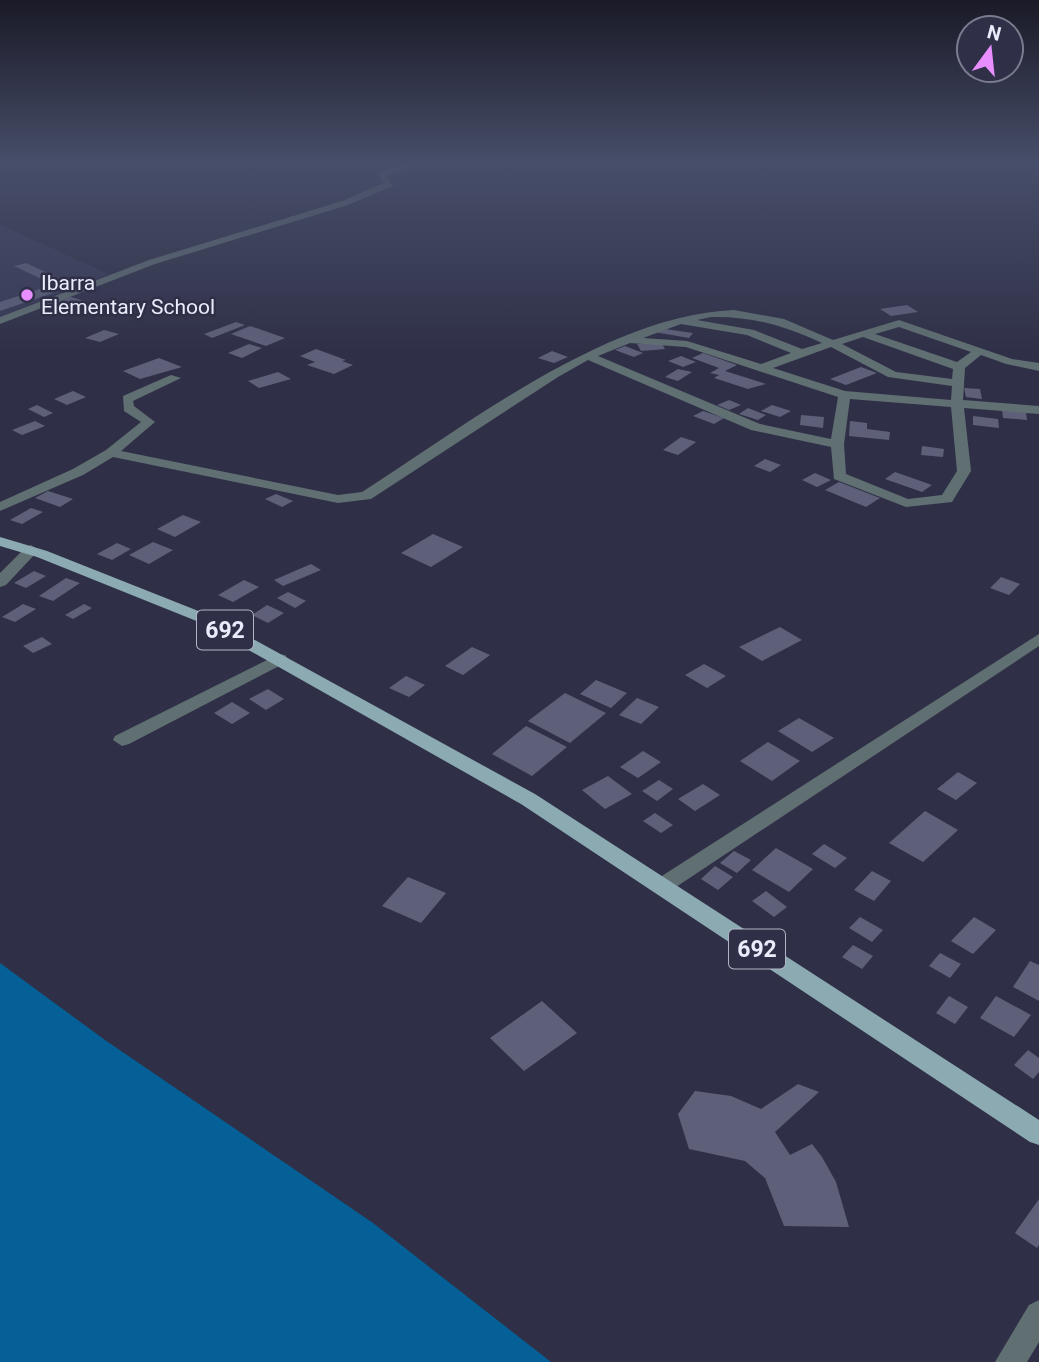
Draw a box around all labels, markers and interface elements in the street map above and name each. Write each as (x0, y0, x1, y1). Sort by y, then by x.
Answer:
north arrow (955, 14, 1025, 84)
text: N (985, 20, 1004, 46)
place label: Ibarra Elementary School (41, 271, 215, 319)
marker: Ibarra Elementary School (19, 287, 35, 303)
road number: 692 (197, 610, 253, 650)
road number: 692 (729, 930, 785, 968)

